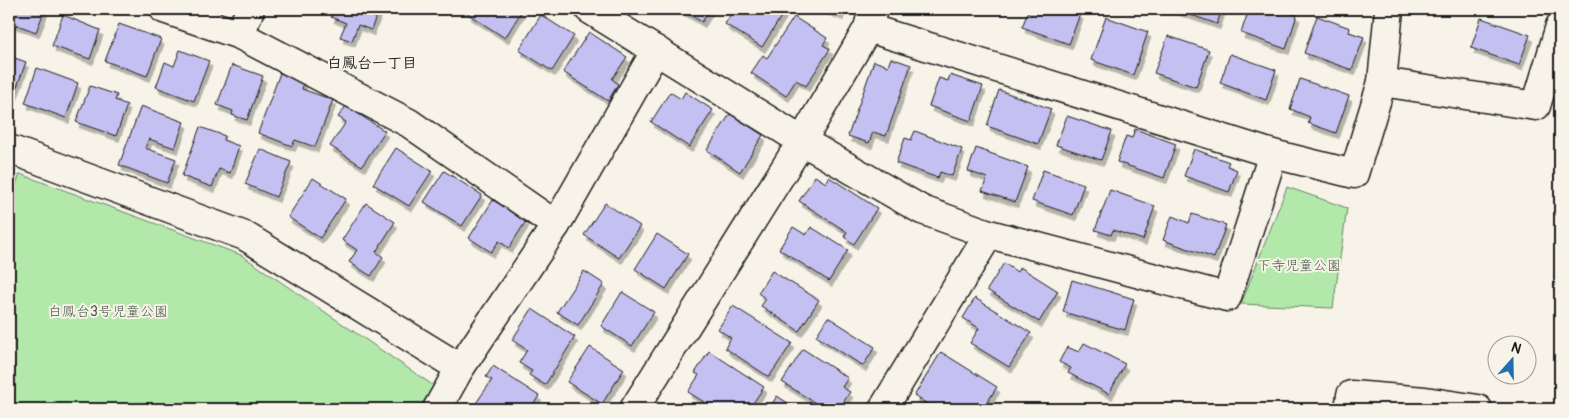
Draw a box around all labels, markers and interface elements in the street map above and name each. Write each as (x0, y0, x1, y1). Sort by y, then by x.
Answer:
district label: 白鳳台一丁目 (327, 54, 417, 73)
park label: 下寺児童公園 (1257, 257, 1341, 274)
park label: 白鳳台3号児童公園 (48, 303, 168, 320)
north arrow (1486, 336, 1536, 386)
text: N (1509, 339, 1524, 358)

